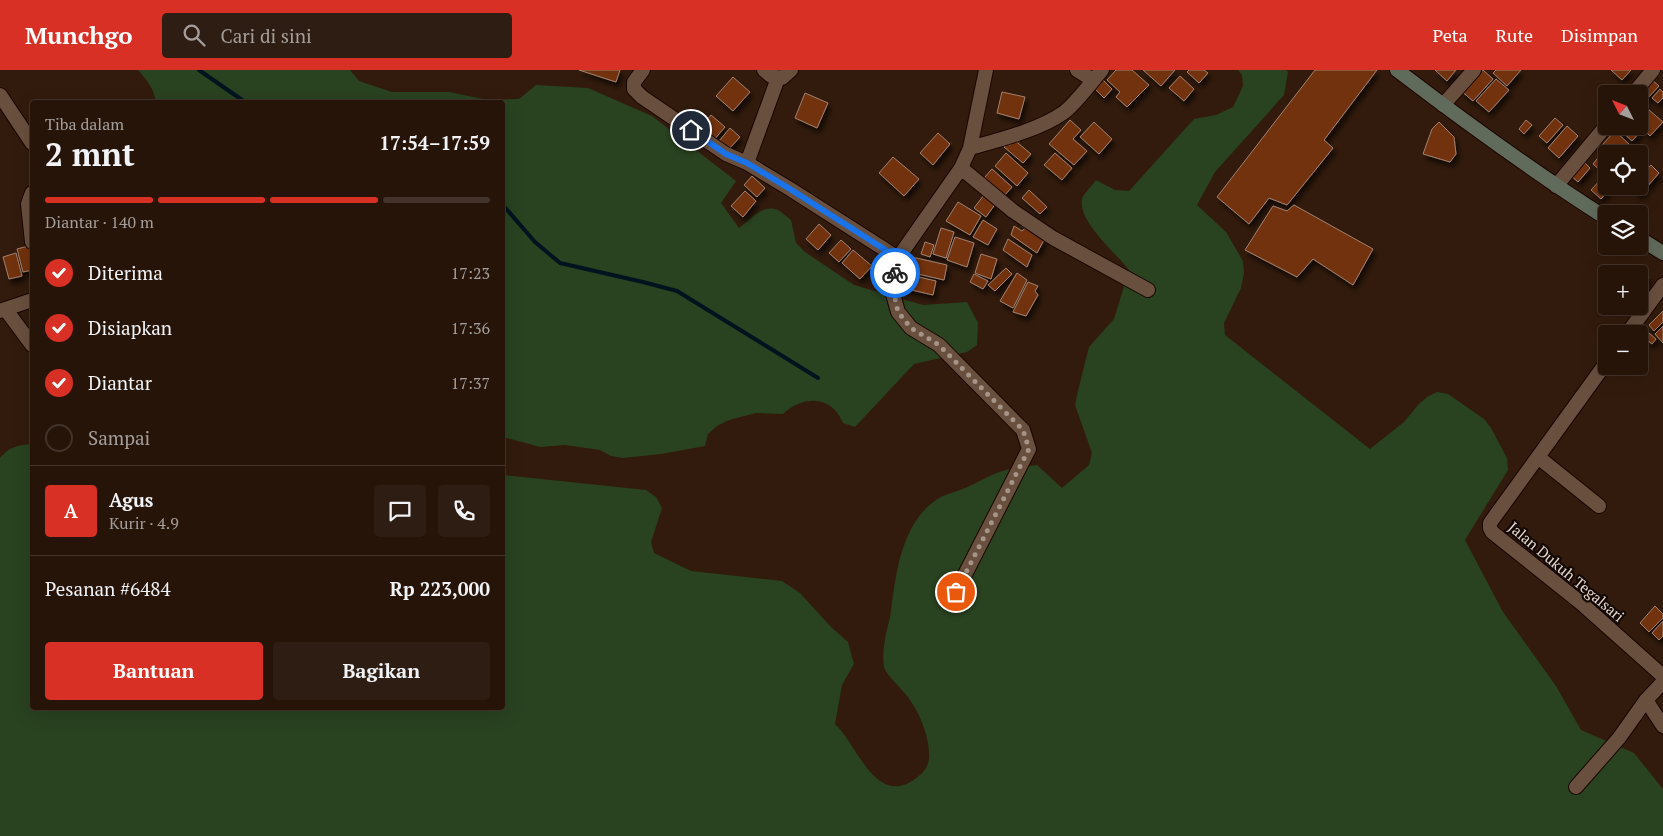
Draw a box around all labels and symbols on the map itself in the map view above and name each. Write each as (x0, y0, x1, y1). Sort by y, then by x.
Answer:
north arrow (1598, 85, 1648, 135)
pin (670, 109, 712, 151)
courier (870, 248, 920, 298)
street label: Jalan Dukuh Tegalsari (1504, 517, 1629, 626)
pin (935, 571, 977, 613)

